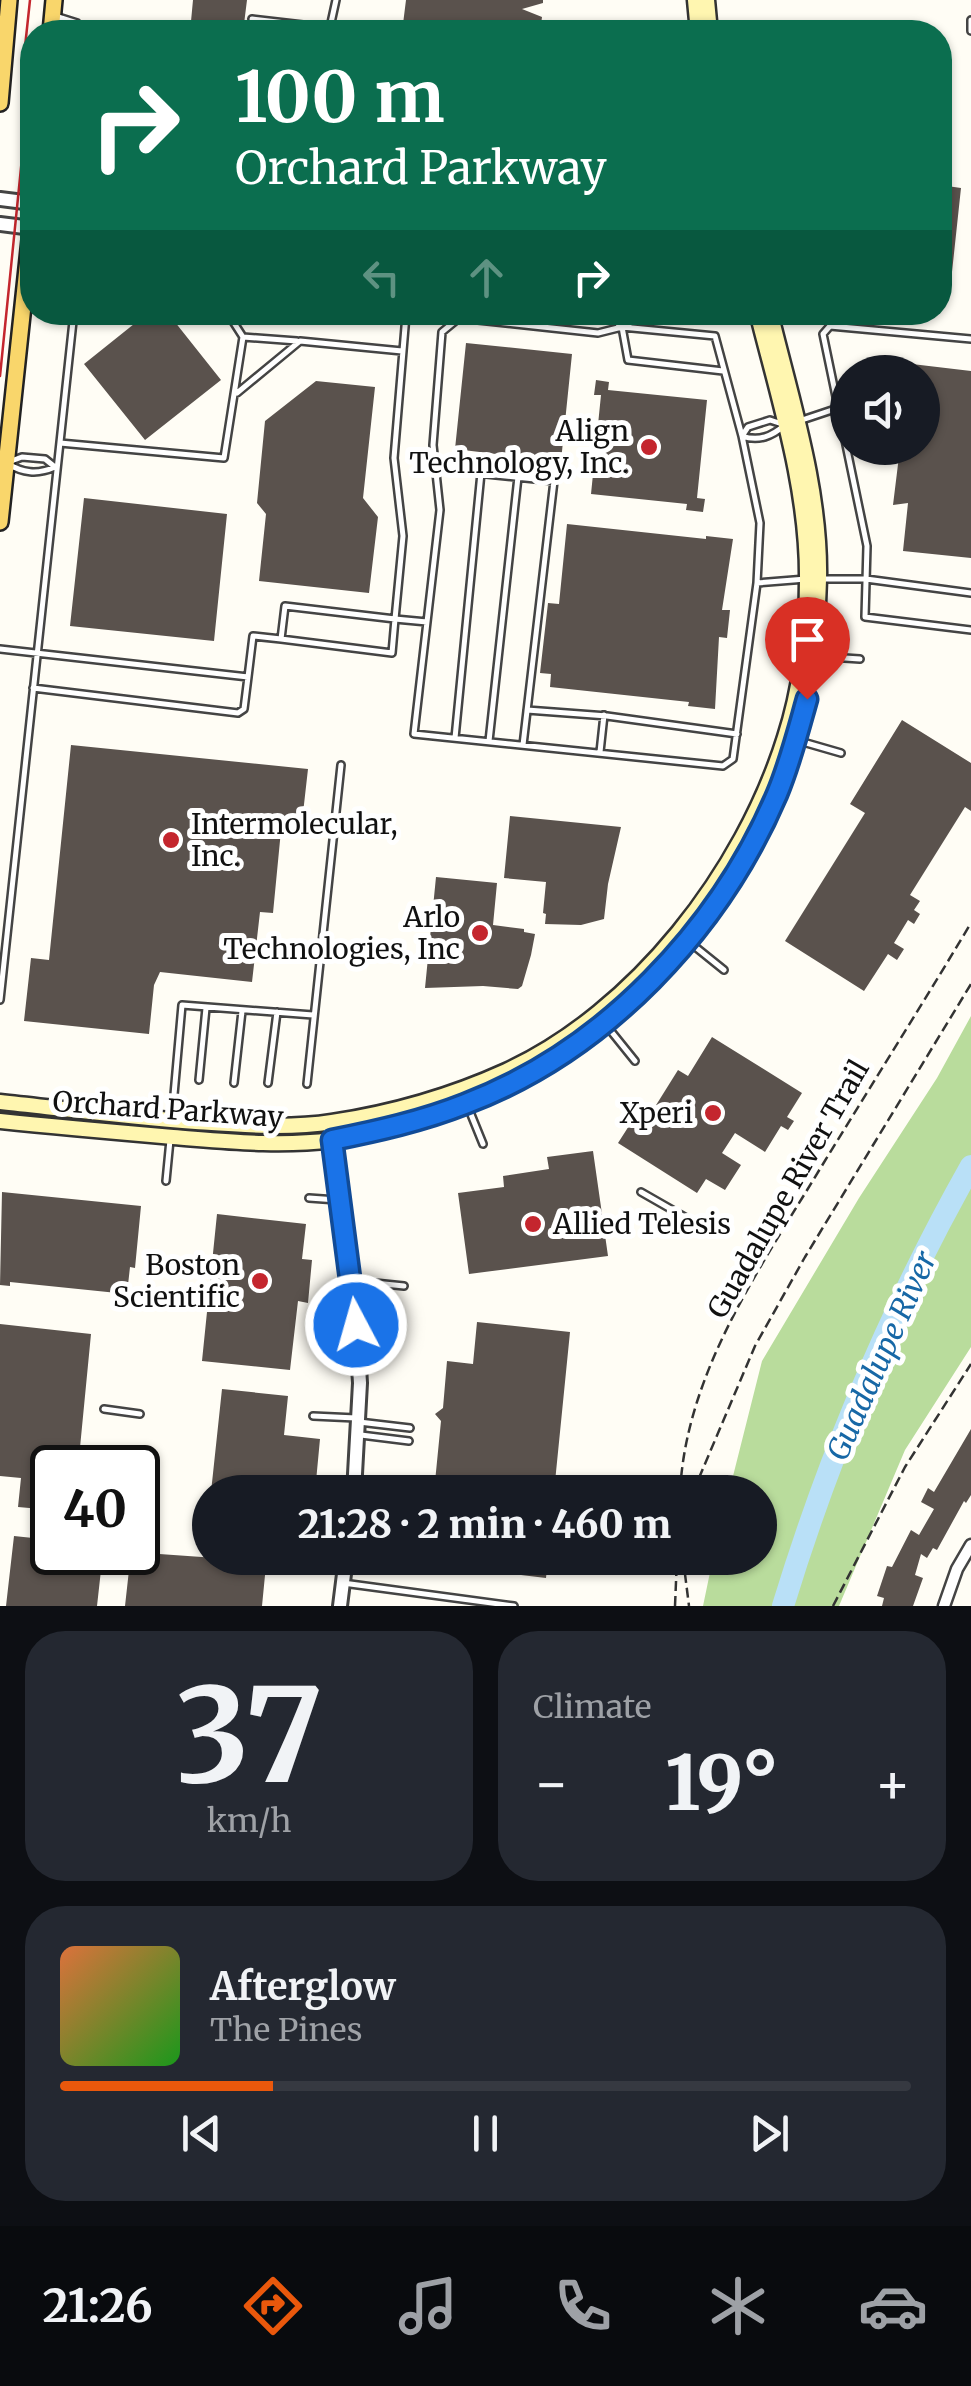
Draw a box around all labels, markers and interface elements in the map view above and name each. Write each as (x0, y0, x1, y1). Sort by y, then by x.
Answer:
text: 100 m (235, 53, 445, 141)
icon: right (70, 60, 200, 190)
text: Orchard Parkway (235, 140, 607, 196)
icon: left (354, 250, 409, 305)
icon: ahead (459, 250, 514, 305)
icon: right (564, 250, 619, 305)
map controls (830, 355, 940, 465)
button: sound (830, 355, 940, 465)
place label: Align Technology, Inc. (409, 413, 629, 481)
marker: Align Technology, Inc. (638, 436, 660, 458)
pin (765, 597, 850, 700)
icon: arrive (780, 612, 835, 667)
place label: Intermolecular, Inc. (191, 806, 398, 874)
marker: Intermolecular, Inc. (160, 829, 182, 851)
place label: Arlo Technologies, Inc (223, 899, 460, 967)
marker: Arlo Technologies, Inc (469, 922, 491, 944)
street label: Guadalupe River Trail (699, 1053, 877, 1325)
street label: Orchard Parkway (51, 1083, 285, 1135)
place label: Xperi (619, 1095, 693, 1131)
marker: Xperi (702, 1102, 724, 1124)
place label: Allied Telesis (552, 1206, 731, 1242)
marker: Allied Telesis (522, 1213, 544, 1235)
water label: Guadalupe River (818, 1244, 945, 1466)
place label: Boston Scientific (113, 1247, 240, 1315)
marker: Boston Scientific (249, 1270, 271, 1292)
position arrow (304, 1273, 408, 1377)
speed limit sign: 40 (30, 1445, 160, 1575)
text: 21:28 · 2 min · 460 m (298, 1501, 671, 1548)
text: 37 (175, 1654, 323, 1817)
text: Climate (533, 1687, 651, 1727)
text: 19° (665, 1736, 779, 1830)
text: − (533, 1749, 570, 1818)
text: + (874, 1749, 911, 1818)
text: km/h (207, 1801, 291, 1841)
text: Afterglow (210, 1963, 396, 2010)
text: The Pines (210, 2010, 362, 2050)
icon: previous (174, 2106, 229, 2161)
icon: pause (458, 2106, 513, 2161)
icon: next (742, 2106, 797, 2161)
icon: directions (238, 2271, 308, 2341)
icon: music (393, 2271, 463, 2341)
icon: phone (548, 2271, 618, 2341)
icon: climate (703, 2271, 773, 2341)
icon: car (858, 2271, 928, 2341)
text: 21:26 (43, 2278, 153, 2334)

